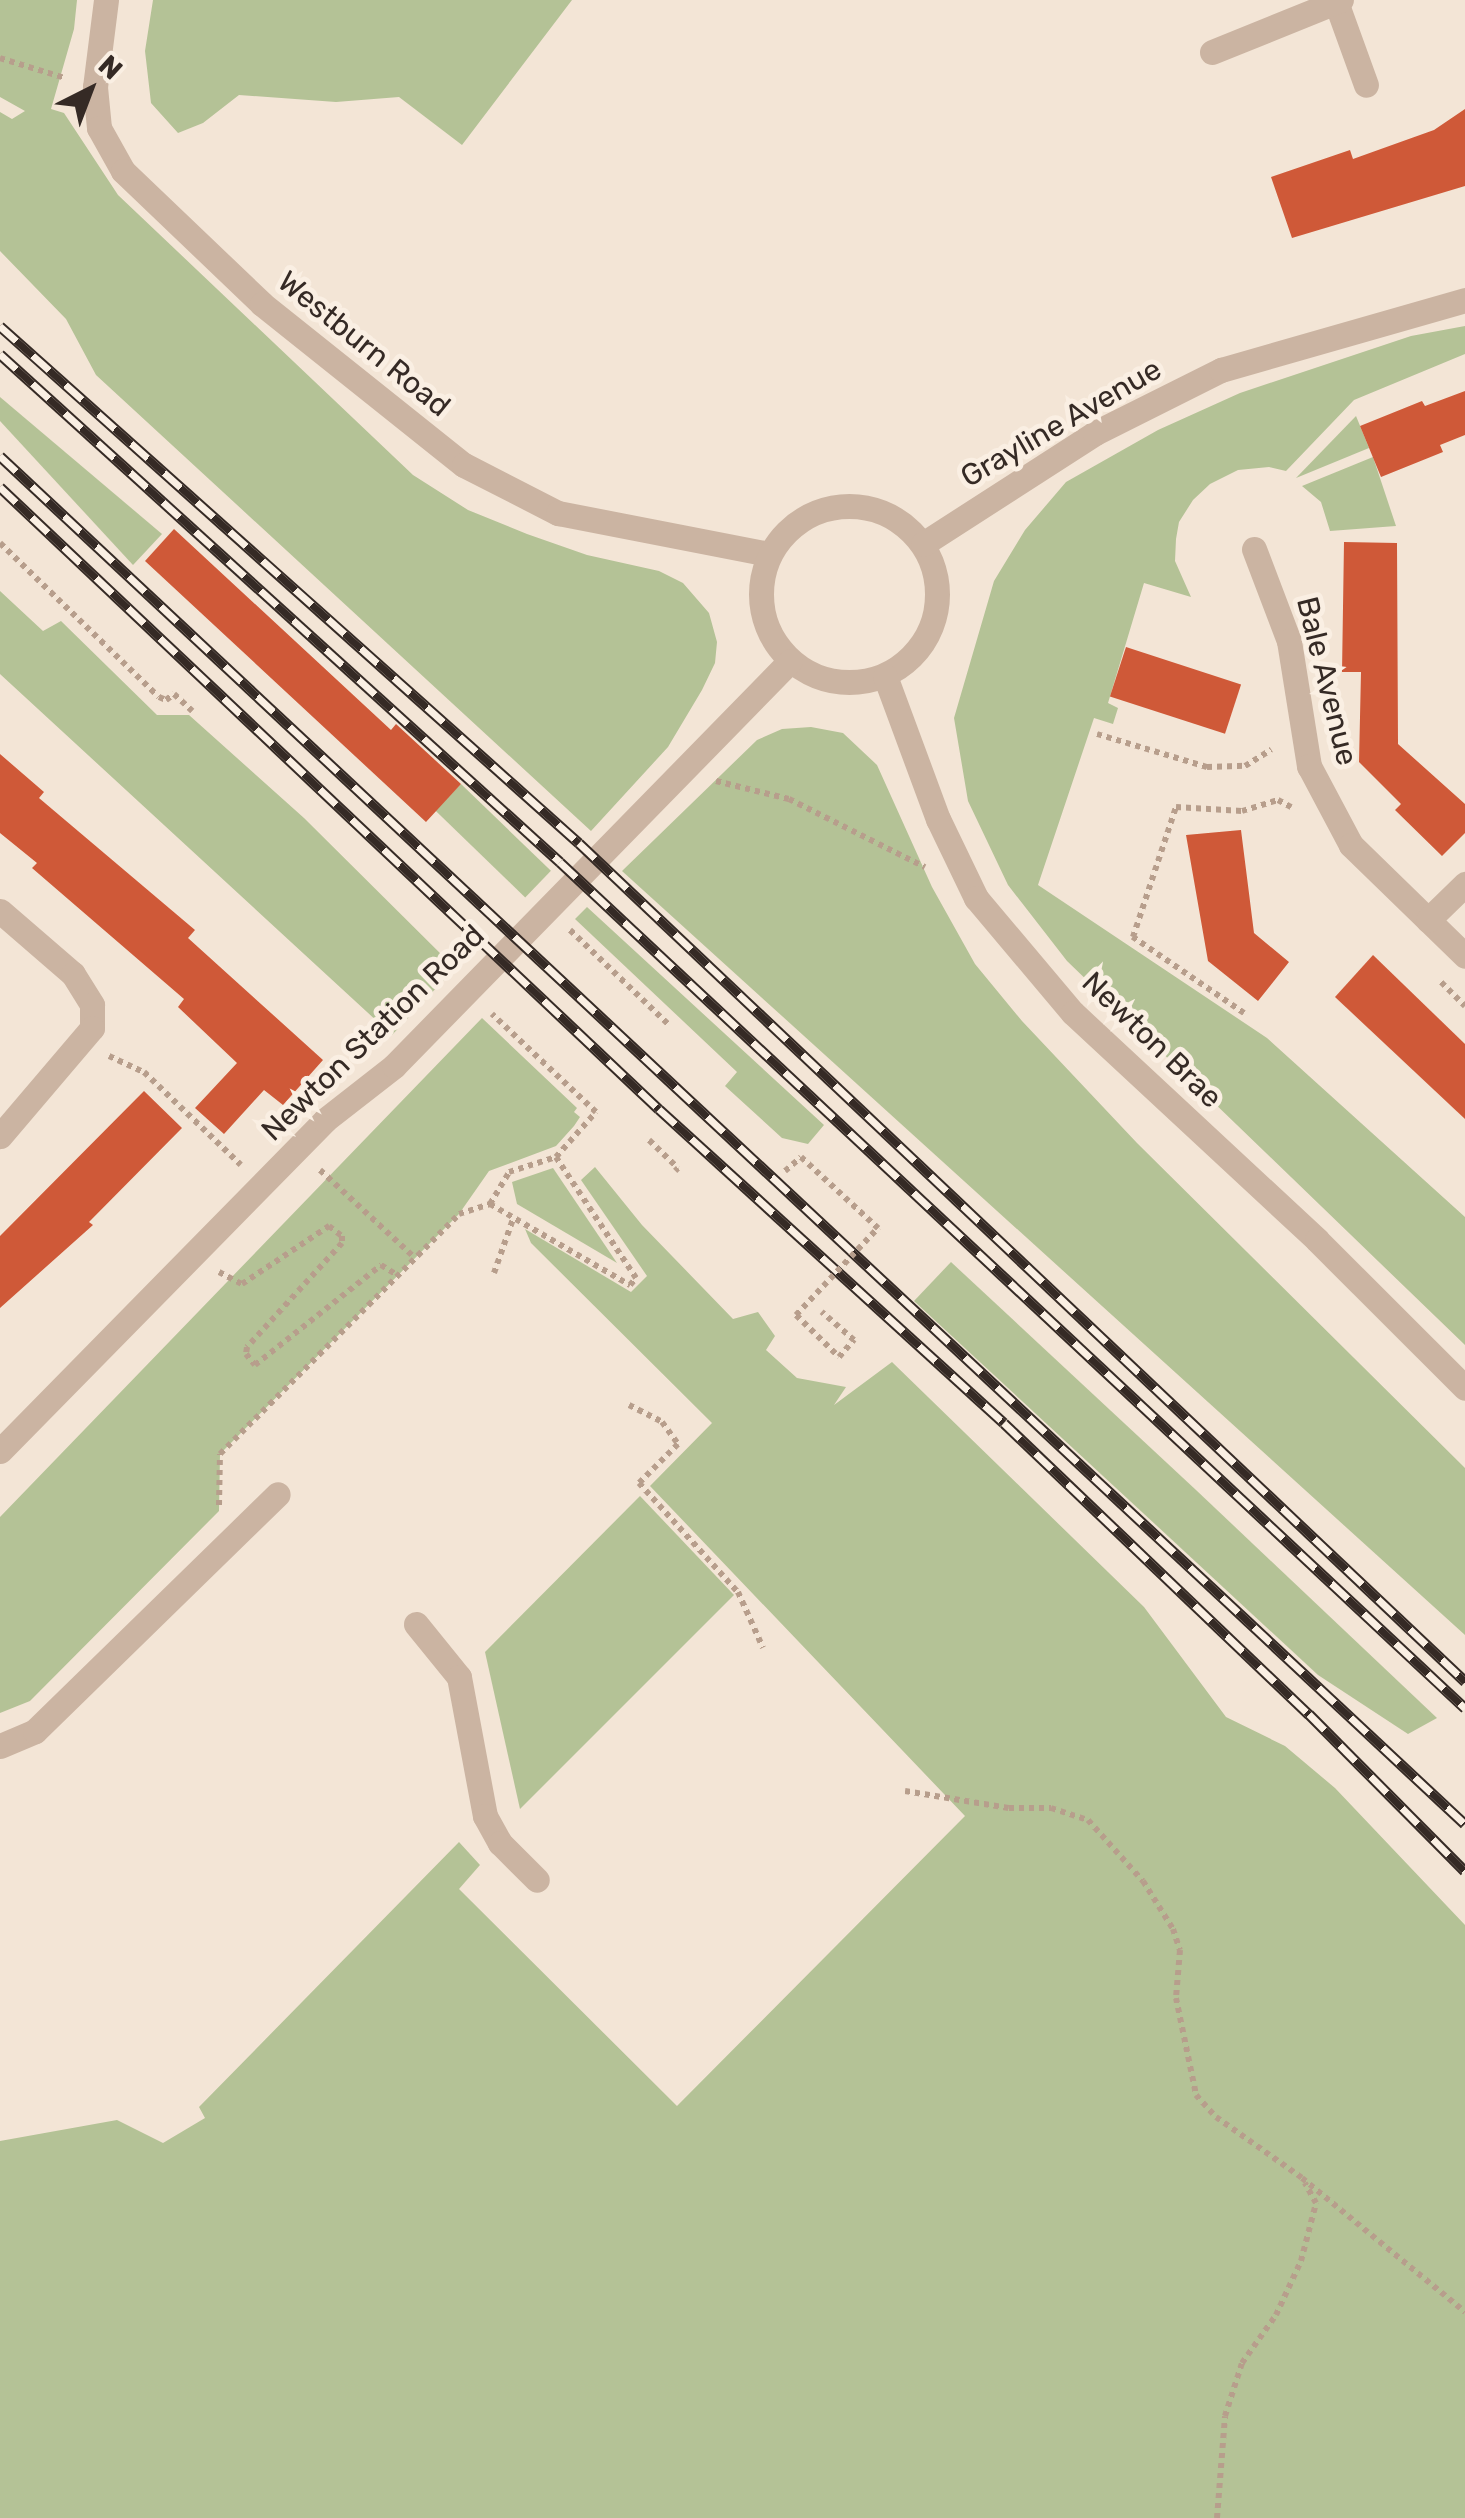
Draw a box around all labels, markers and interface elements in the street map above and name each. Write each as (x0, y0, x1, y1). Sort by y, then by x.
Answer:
north arrow (40, 40, 140, 140)
text: N (92, 48, 129, 86)
street label: Westburn Road (271, 264, 457, 424)
street label: Grayline Avenue (954, 351, 1168, 495)
street label: Bale Avenue (1289, 593, 1365, 769)
street label: Newton Station Road (254, 917, 492, 1149)
street label: Newton Brae (1075, 964, 1229, 1116)

